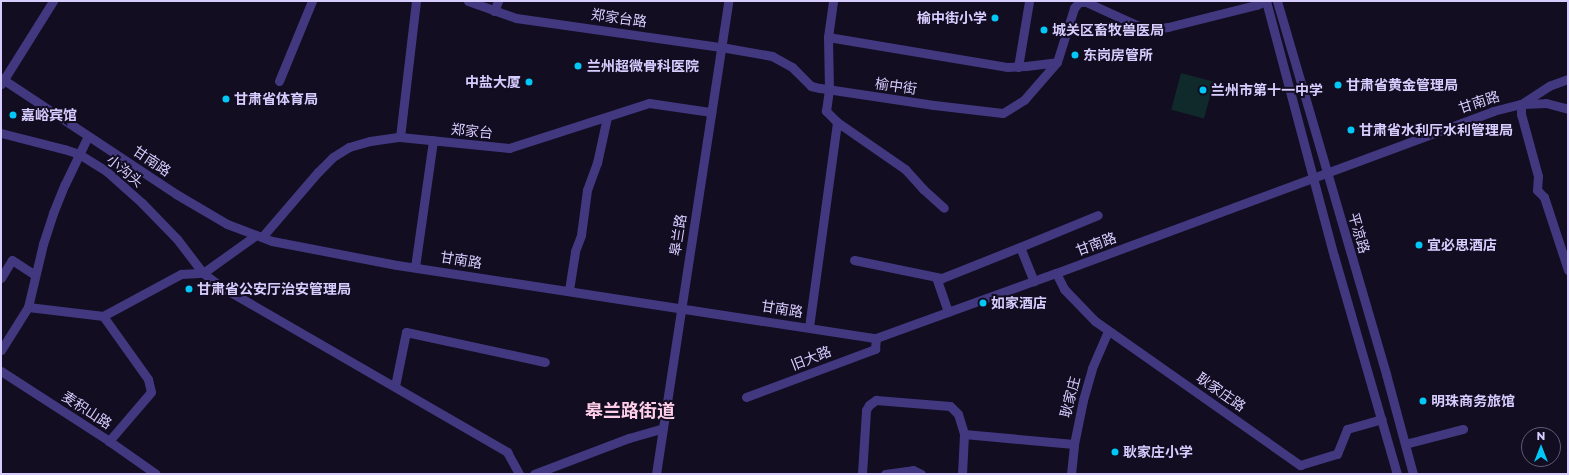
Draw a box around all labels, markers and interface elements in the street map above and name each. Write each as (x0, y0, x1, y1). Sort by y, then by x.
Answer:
street label: 郑家台路 (590, 6, 648, 30)
place label: 榆中街小学 (917, 10, 987, 26)
marker: 榆中街小学 (990, 13, 1000, 23)
place label: 城关区畜牧兽医局 (1052, 22, 1164, 38)
marker: 城关区畜牧兽医局 (1039, 25, 1049, 35)
place label: 东岗房管所 (1083, 47, 1153, 63)
marker: 东岗房管所 (1070, 50, 1080, 60)
place label: 兰州超微骨科医院 (587, 58, 699, 74)
marker: 兰州超微骨科医院 (572, 60, 584, 72)
place label: 中盐大厦 (465, 74, 521, 90)
street label: 榆中街 (874, 75, 918, 97)
marker: 中盐大厦 (524, 77, 534, 87)
place label: 甘肃省黄金管理局 (1346, 77, 1458, 93)
marker: 甘肃省黄金管理局 (1333, 80, 1343, 90)
place label: 兰州市第十一中学 (1211, 82, 1323, 98)
marker: 兰州市第十一中学 (1198, 85, 1208, 95)
street label: 甘南路 (1456, 88, 1502, 116)
place label: 甘肃省体育局 (234, 91, 318, 107)
marker: 甘肃省体育局 (221, 94, 231, 104)
place label: 嘉峪宾馆 (21, 107, 77, 123)
marker: 嘉峪宾馆 (8, 110, 18, 120)
street label: 郑家台 (450, 120, 494, 142)
place label: 甘肃省水利厅水利管理局 (1359, 122, 1513, 138)
marker: 甘肃省水利厅水利管理局 (1346, 125, 1356, 135)
street label: 甘南路 (130, 142, 174, 180)
street label: 小沟头 (103, 151, 147, 191)
street label: 平凉路 (1345, 210, 1373, 256)
street label: 皋兰路 (666, 213, 690, 257)
street label: 甘南路 (1073, 229, 1119, 259)
place label: 宜必思酒店 (1427, 237, 1497, 253)
marker: 宜必思酒店 (1414, 240, 1424, 250)
street label: 甘南路 (439, 248, 483, 272)
place label: 甘肃省公安厅治安管理局 (197, 281, 351, 297)
marker: 甘肃省公安厅治安管理局 (184, 284, 194, 294)
place label: 如家酒店 (991, 295, 1047, 311)
street label: 甘南路 (760, 297, 804, 321)
marker: 如家酒店 (978, 298, 988, 308)
street label: 旧大路 (788, 343, 834, 373)
street label: 耿家庄路 (1193, 369, 1249, 415)
street label: 耿家庄 (1057, 375, 1083, 419)
street label: 麦积山路 (59, 388, 115, 432)
place label: 明珠商务旅馆 (1431, 393, 1515, 409)
marker: 明珠商务旅馆 (1418, 396, 1428, 406)
district label: 皋兰路街道 (585, 400, 675, 422)
north arrow (1521, 427, 1561, 467)
text: N (1537, 429, 1545, 443)
place label: 耿家庄小学 (1123, 444, 1193, 460)
marker: 耿家庄小学 (1110, 447, 1120, 457)

